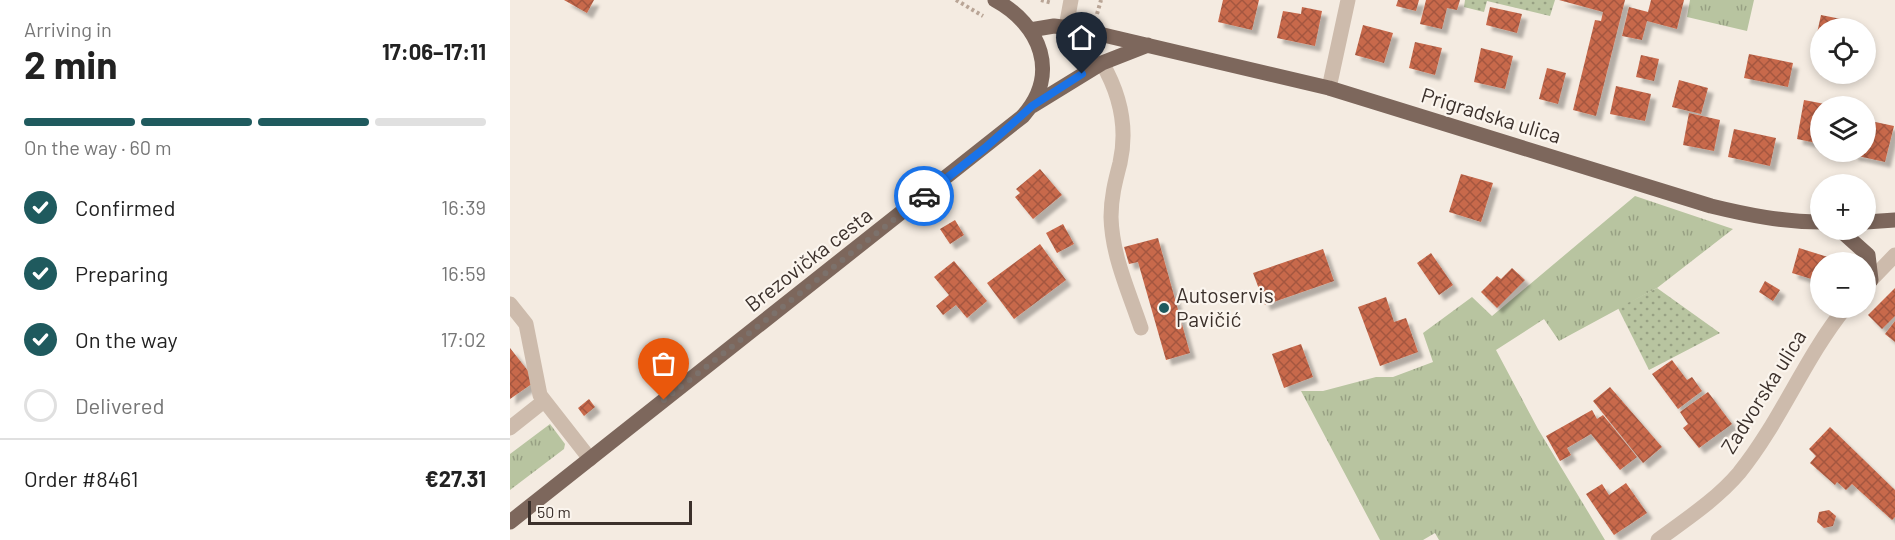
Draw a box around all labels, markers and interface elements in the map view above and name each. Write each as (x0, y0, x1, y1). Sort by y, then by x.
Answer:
pin (1056, 12, 1107, 74)
text: Arriving in (24, 17, 112, 41)
map controls (1810, 18, 1876, 318)
button: locate (1810, 18, 1876, 84)
icon: home (1065, 21, 1098, 54)
text: 17:06–17:11 (382, 38, 486, 64)
text: 2 min (24, 40, 117, 87)
street label: Prigradska ulica (1418, 81, 1564, 148)
button: layers (1810, 96, 1876, 162)
text: On the way · 60 m (24, 135, 172, 159)
courier (894, 166, 954, 226)
button: + (1810, 174, 1876, 240)
icon: car (908, 180, 941, 213)
icon: check (24, 191, 57, 224)
text: Confirmed (75, 194, 175, 220)
text: 16:39 (441, 195, 486, 219)
street label: Brezovička cesta (740, 202, 876, 316)
button: − (1810, 252, 1876, 318)
icon: check (24, 257, 57, 290)
text: Preparing (75, 260, 168, 286)
text: 16:59 (441, 261, 486, 285)
place label: Autoservis Pavičić (1176, 282, 1274, 331)
marker: Autoservis Pavičić (1157, 301, 1171, 315)
icon: check (24, 323, 57, 356)
street label: Zadvorska ulica (1715, 325, 1811, 458)
text: On the way (75, 326, 178, 352)
text: 17:02 (441, 327, 486, 351)
pin (638, 338, 689, 400)
icon: bag (647, 347, 680, 380)
text: Delivered (75, 392, 164, 418)
text: Order #8461 (24, 465, 138, 491)
text: €27.31 (425, 465, 486, 491)
scale bar (528, 498, 692, 526)
text: 50 m (537, 502, 571, 521)

